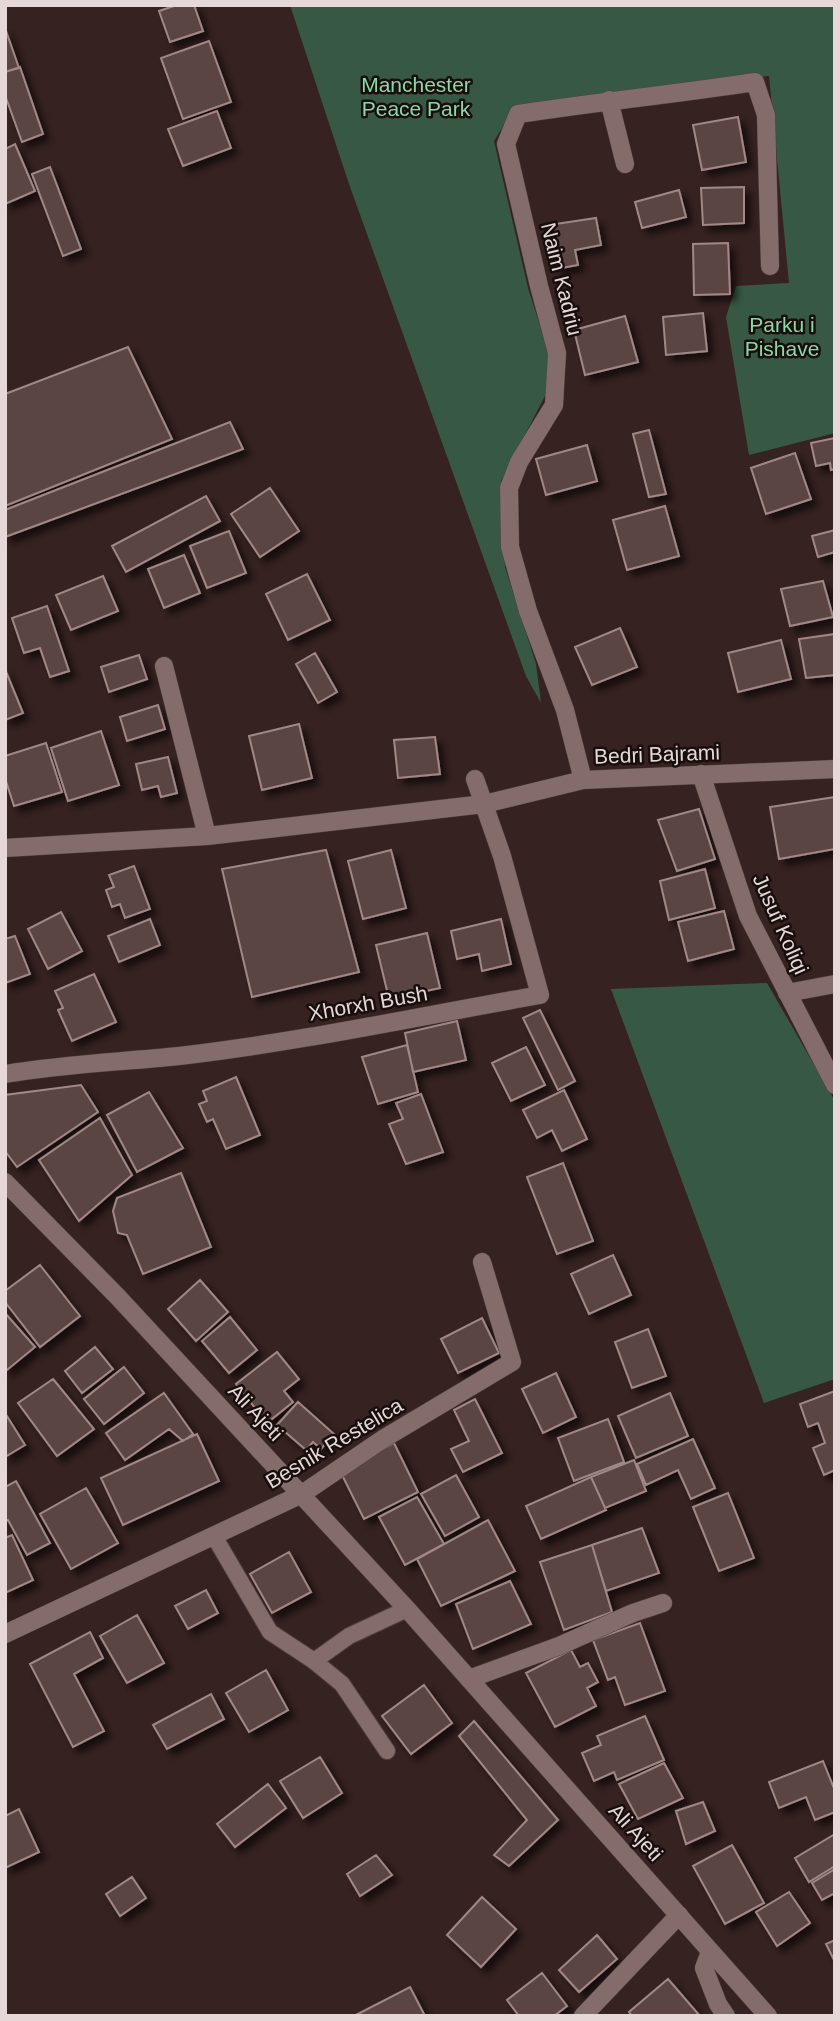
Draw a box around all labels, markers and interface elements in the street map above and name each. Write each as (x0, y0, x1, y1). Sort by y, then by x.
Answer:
park label: Manchester Peace Park (361, 73, 471, 120)
street label: Naim Kadriu (537, 220, 587, 338)
park label: Parku i Pishave (745, 313, 819, 360)
street label: Bedri Bajrami (594, 740, 720, 768)
street label: Jusuf Koliqi (749, 870, 813, 978)
street label: Xhorxh Bush (307, 981, 429, 1025)
street label: Ali Ajeti (224, 1379, 288, 1445)
street label: Besnik Restelica (262, 1393, 407, 1493)
street label: Ali Ajeti (604, 1799, 668, 1865)

